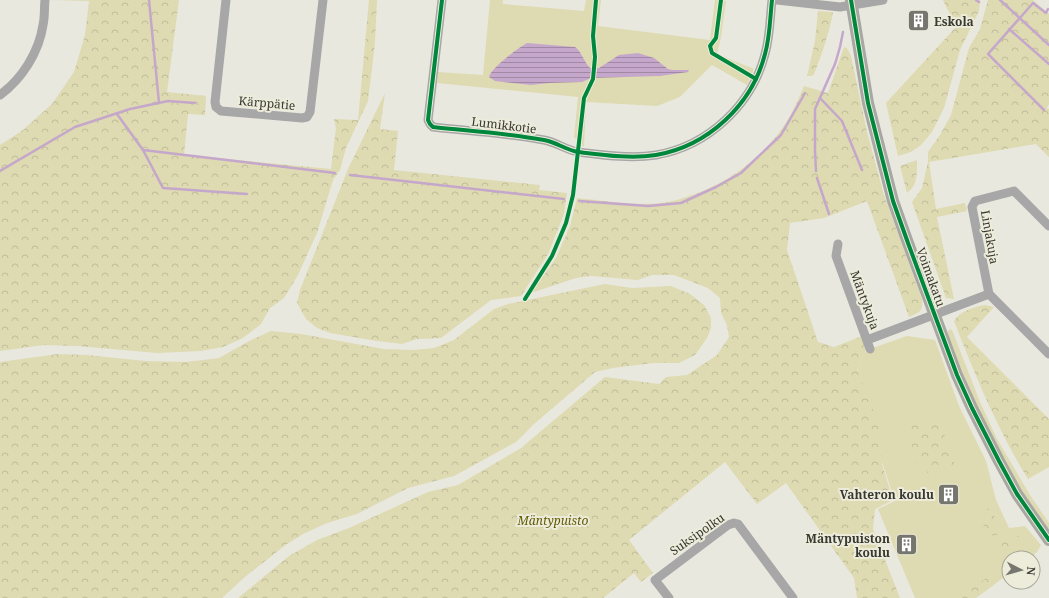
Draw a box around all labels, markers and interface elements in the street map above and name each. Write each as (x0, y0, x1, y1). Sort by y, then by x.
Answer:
building icon: Eskola (906, 8, 932, 34)
place label: Eskola (934, 13, 974, 30)
street label: Kärppätie (238, 92, 296, 114)
street label: Lumikkotie (470, 113, 538, 137)
street label: Linjakuja (977, 209, 1003, 266)
street label: Voimakatu (912, 245, 950, 309)
street label: Mäntykuja (846, 268, 884, 332)
building icon: Vahteron koulu (936, 481, 962, 507)
place label: Vahteron koulu (840, 486, 934, 503)
street label: Suksipolku (666, 509, 728, 559)
park label: Mäntypuisto (517, 512, 588, 529)
place label: Mäntypuiston koulu (806, 530, 890, 561)
building icon: Mäntypuiston koulu (893, 532, 919, 558)
north arrow (1001, 550, 1041, 590)
text: N (1023, 566, 1039, 577)

